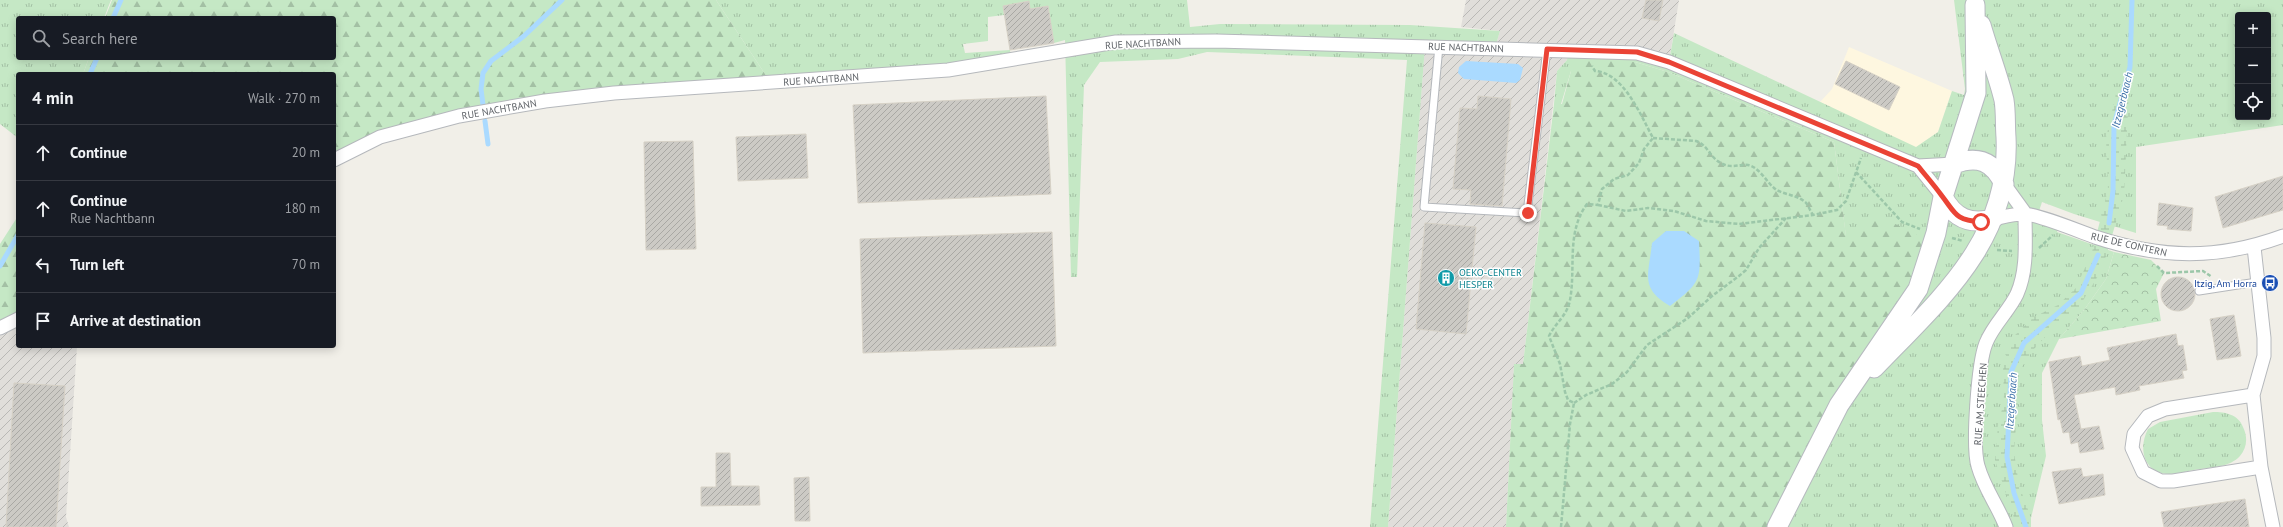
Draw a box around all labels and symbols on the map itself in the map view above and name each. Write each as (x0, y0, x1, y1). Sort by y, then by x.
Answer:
street label: RUE NACHTBANN (1105, 35, 1181, 52)
street label: RUE NACHTBANN (1428, 40, 1504, 55)
street label: RUE NACHTBANN (783, 70, 859, 89)
water label: Itzegerbaach (2108, 70, 2136, 129)
street label: RUE NACHTBANN (461, 96, 538, 122)
route end (1519, 204, 1537, 222)
route start (1972, 213, 1990, 231)
street label: RUE DE CONTERN (2090, 229, 2168, 260)
place label: OEKO-CENTER HESPER (1459, 266, 1522, 291)
building icon: OEKO-CENTER HESPER (1436, 268, 1456, 288)
bus stop icon: Itzig, Am Horra (2260, 273, 2280, 293)
place label: Itzig, Am Horra (2194, 277, 2257, 290)
street label: RUE AM STEECHEN (1971, 362, 1990, 446)
water label: Itzegerbaach (2002, 372, 2020, 430)

